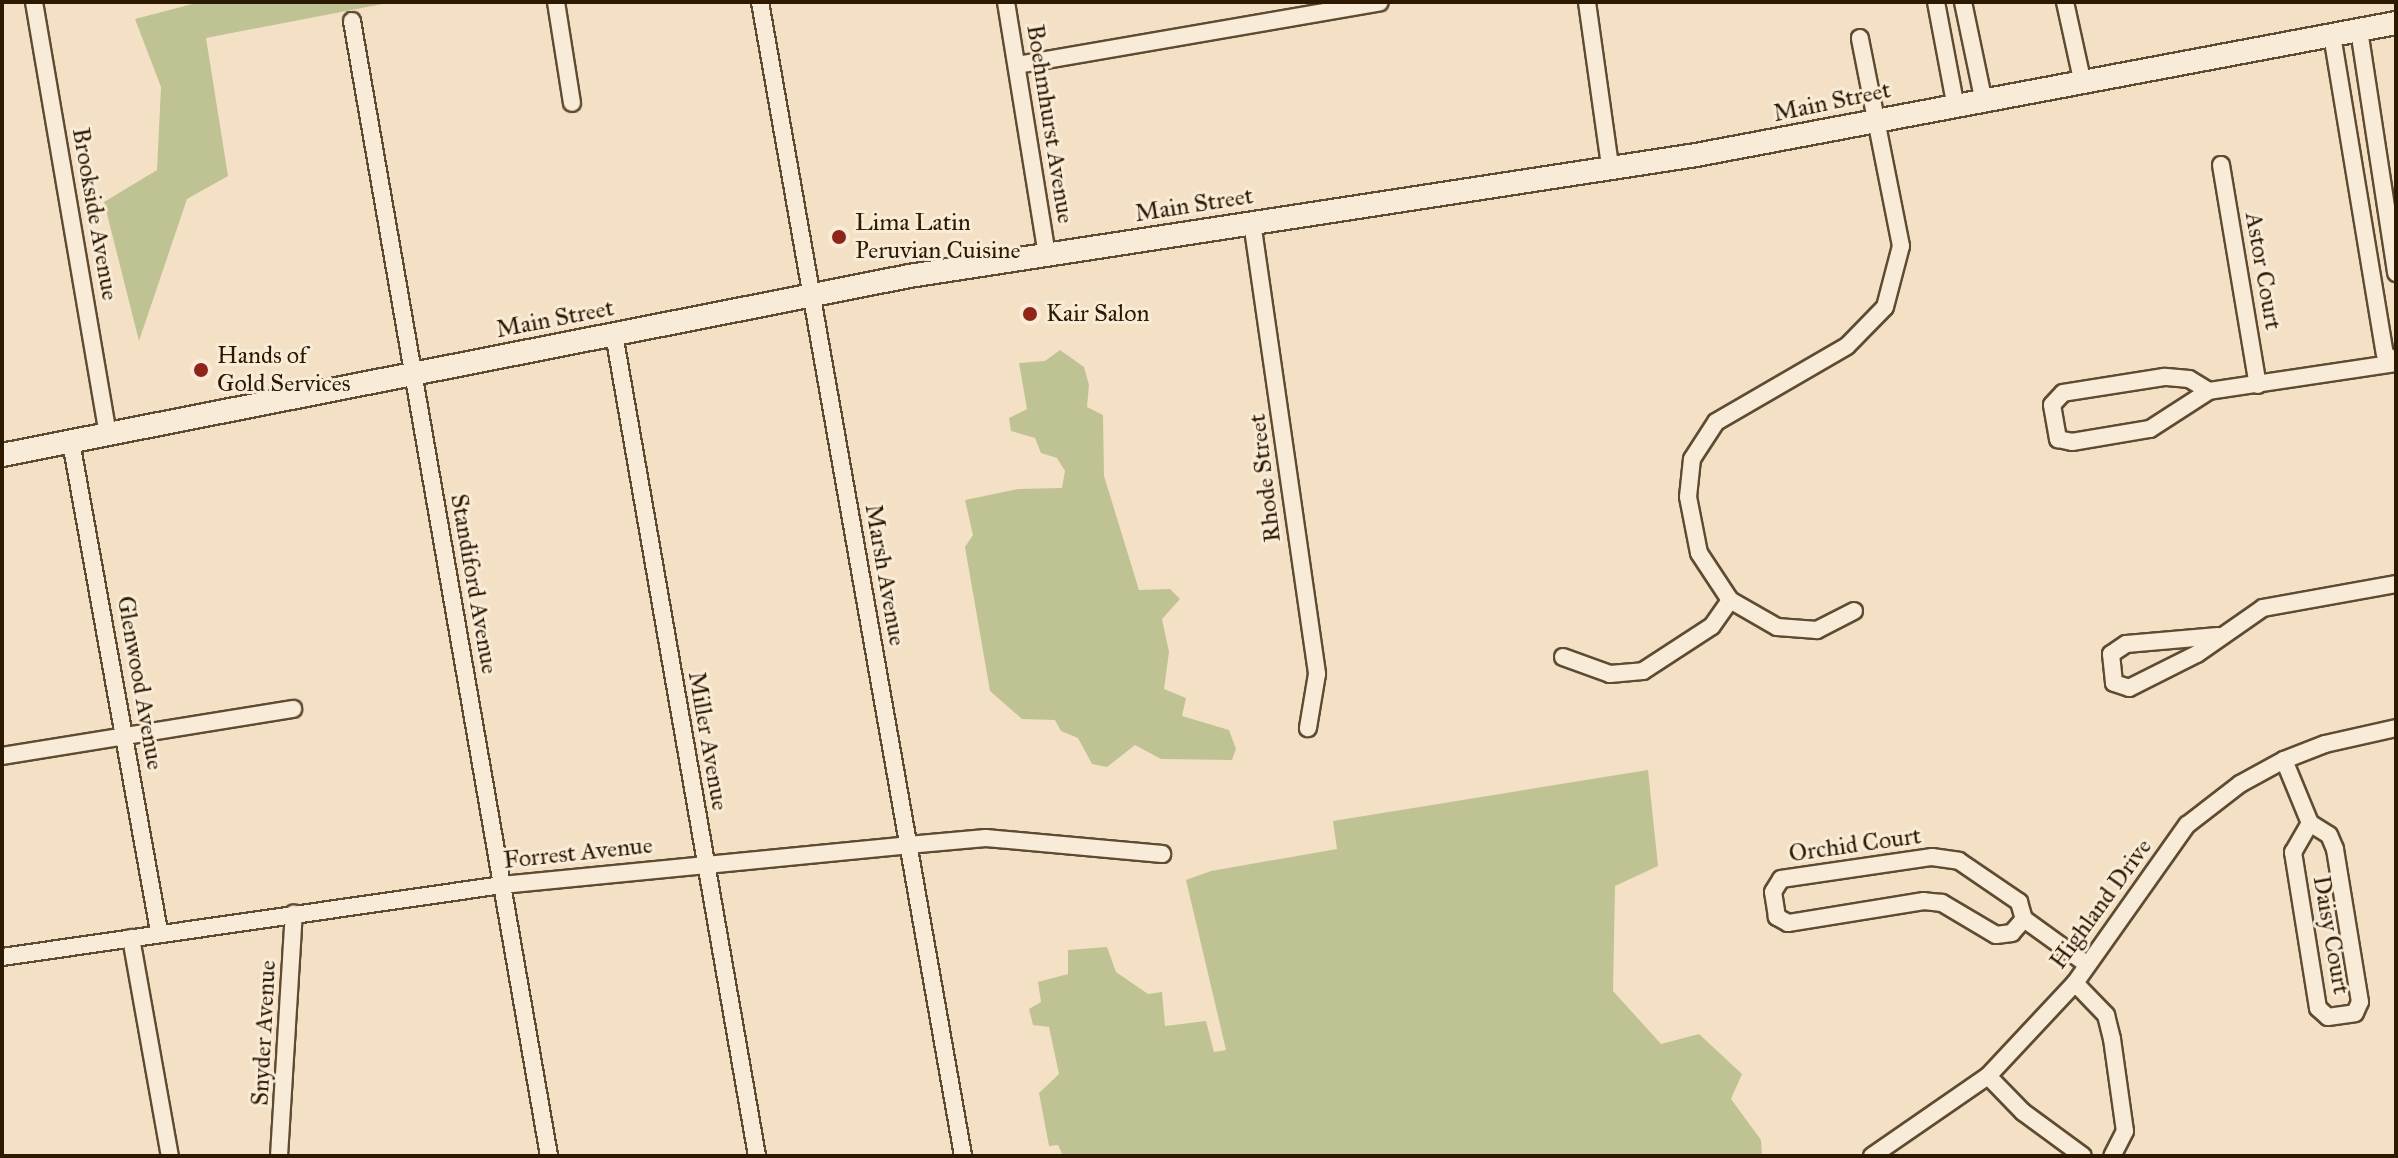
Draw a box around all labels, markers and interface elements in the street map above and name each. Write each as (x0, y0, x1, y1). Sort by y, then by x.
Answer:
street label: Boehmhurst Avenue (1020, 22, 1080, 226)
street label: Main Street (1771, 76, 1893, 128)
street label: Brookside Avenue (66, 125, 124, 303)
street label: Main Street (1133, 181, 1255, 229)
place label: Lima Latin Peruvian Cuisine (855, 209, 1021, 265)
street label: Astor Court (2239, 210, 2287, 332)
marker: Lima Latin Peruvian Cuisine (830, 228, 848, 246)
street label: Main Street (494, 293, 616, 345)
place label: Kair Salon (1046, 300, 1150, 328)
marker: Kair Salon (1021, 305, 1039, 323)
place label: Hands of Gold Services (217, 342, 350, 398)
marker: Hands of Gold Services (192, 361, 210, 379)
street label: Rhode Street (1243, 412, 1287, 544)
street label: Standiford Avenue (444, 492, 504, 676)
street label: Marsh Avenue (858, 502, 912, 648)
street label: Glenwood Avenue (111, 594, 169, 772)
street label: Miller Avenue (682, 669, 734, 813)
street label: Orchid Court (1787, 821, 1923, 869)
street label: Forrest Avenue (502, 831, 654, 875)
street label: Highland Drive (2044, 833, 2158, 975)
street label: Daisy Court (2306, 874, 2356, 996)
street label: Snyder Avenue (246, 960, 282, 1106)

